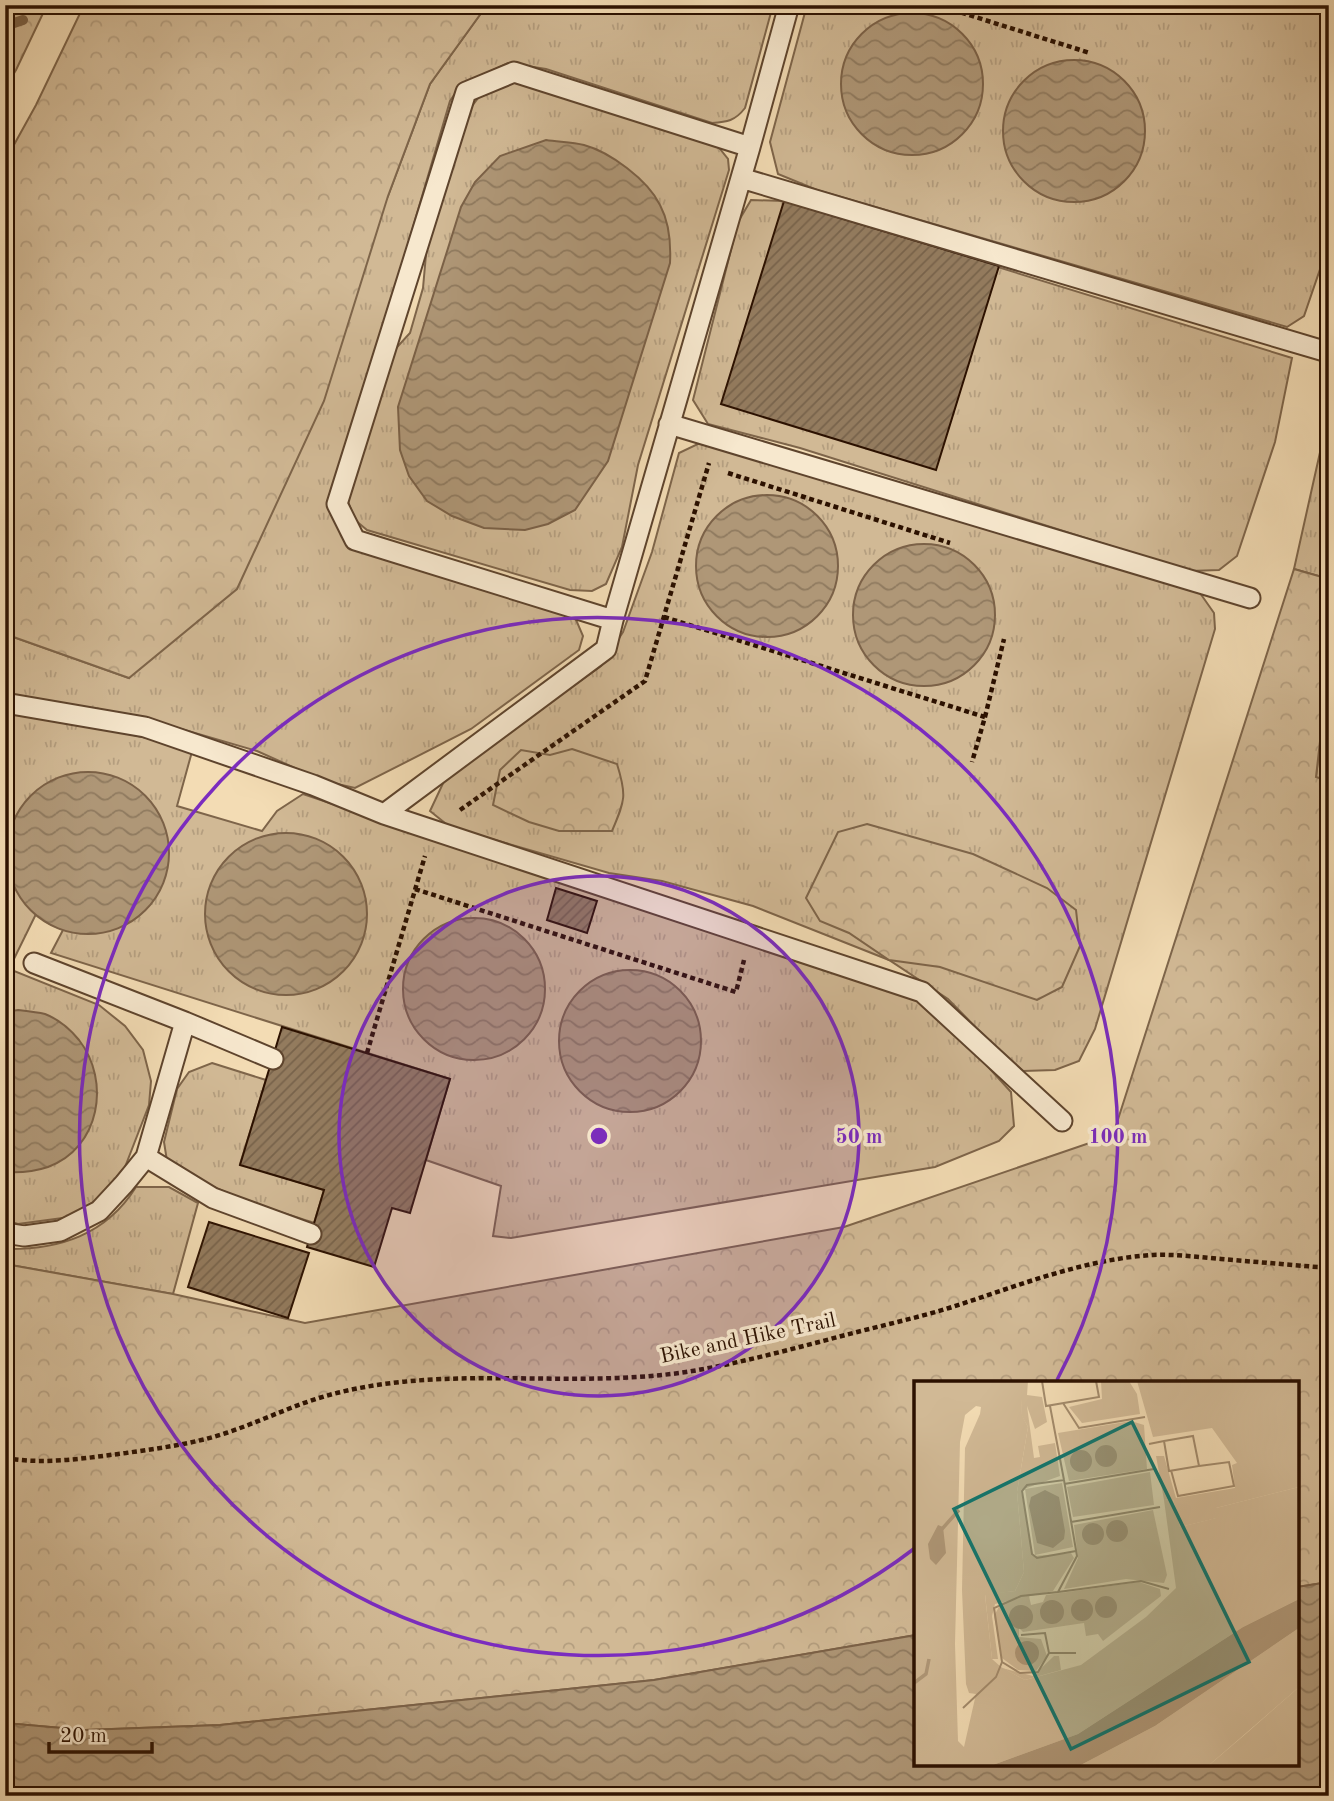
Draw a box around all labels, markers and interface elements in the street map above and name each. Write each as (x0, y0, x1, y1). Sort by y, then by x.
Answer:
centre of rings (587, 1124, 611, 1148)
text: 50 m (835, 1127, 883, 1148)
text: 100 m (1088, 1127, 1148, 1148)
street label: Bike and Hike Trail (658, 1310, 838, 1368)
inset map (914, 1381, 1299, 1766)
scale bar (49, 1710, 152, 1754)
text: 20 m (60, 1726, 107, 1747)

